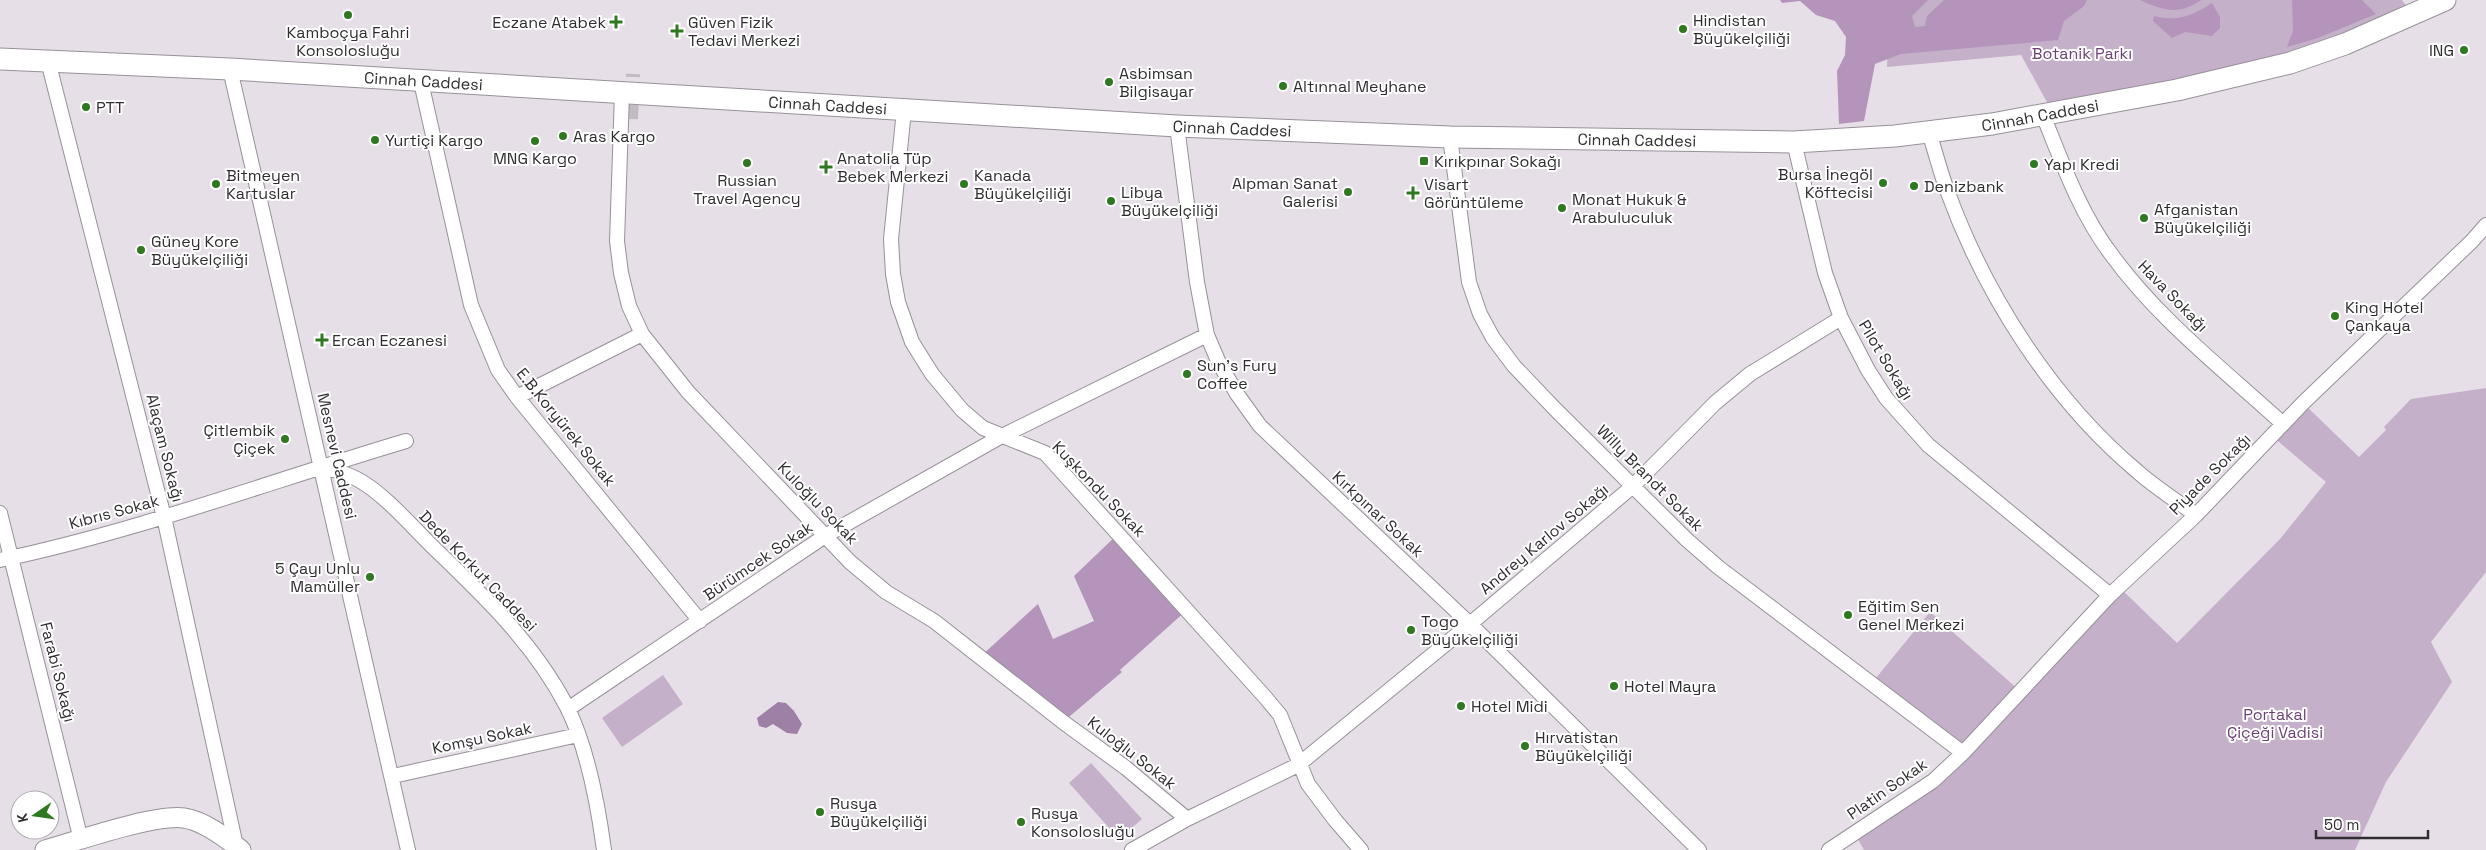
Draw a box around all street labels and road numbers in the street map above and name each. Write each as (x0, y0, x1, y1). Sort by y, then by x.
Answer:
street label: Cinnah Caddesi (364, 67, 483, 95)
street label: Cinnah Caddesi (768, 91, 888, 119)
street label: Cinnah Caddesi (1980, 94, 2100, 136)
street label: Cinnah Caddesi (1172, 115, 1292, 141)
street label: Cinnah Caddesi (1577, 128, 1696, 151)
street label: Hava Sokağı (2133, 256, 2213, 336)
street label: Pilot Sokağı (1854, 316, 1918, 404)
street label: E.B.Koryürek Sokak (512, 363, 620, 491)
street label: Mesnevi Caddesi (312, 391, 362, 521)
street label: Alaçam Sokağı (141, 392, 189, 504)
street label: Willy Brandt Sokak (1592, 420, 1708, 536)
street label: Piyade Sokağı (2165, 429, 2255, 519)
street label: Kuşkondu Sokak (1048, 436, 1151, 542)
street label: Kuloğlu Sokak (773, 457, 863, 549)
street label: Kırkpınar Sokak (1328, 466, 1428, 562)
street label: Andrey Karlov Sokağı (1475, 479, 1613, 599)
street label: Kıbrıs Sokak (67, 490, 162, 534)
street label: Dede Korkut Caddesi (415, 506, 541, 636)
street label: Bürümcek Sokak (699, 516, 817, 605)
street label: Farabi Sokağı (35, 620, 81, 724)
street label: Kuloğlu Sokak (1083, 712, 1181, 795)
street label: Komşu Sokak (430, 717, 534, 759)
street label: Platin Sokak (1843, 753, 1932, 824)

